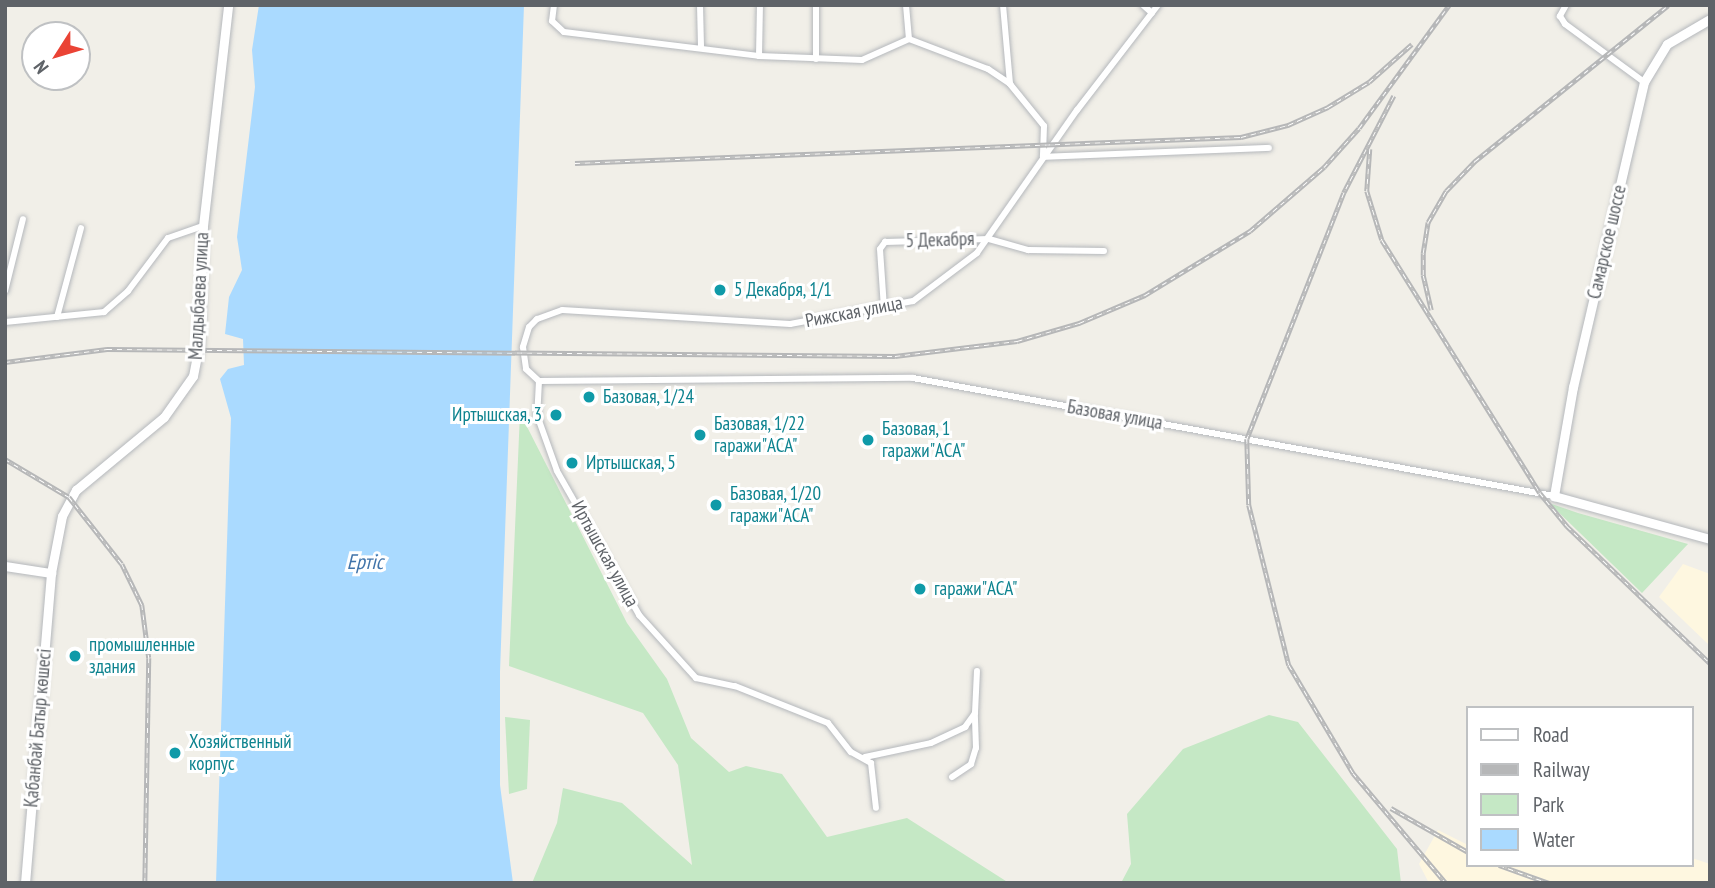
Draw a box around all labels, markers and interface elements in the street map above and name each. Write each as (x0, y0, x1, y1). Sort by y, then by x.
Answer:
north arrow (21, 21, 91, 91)
text: N (28, 56, 54, 79)
street label: Самарское шоссе (1583, 183, 1631, 301)
street label: 5 Декабря (905, 227, 975, 253)
street label: Малдыбаева улица (184, 232, 214, 360)
place label: 5 Декабря, 1/1 (734, 279, 833, 301)
marker: 5 Декабря, 1/1 (712, 282, 728, 298)
street label: Рижская улица (803, 291, 905, 333)
place label: Базовая, 1/24 (603, 386, 695, 408)
marker: Базовая, 1/24 (581, 389, 597, 405)
street label: Базовая улица (1065, 395, 1165, 435)
place label: Иртышская, 3 (451, 404, 542, 426)
marker: Иртышская, 3 (548, 407, 564, 423)
place label: Базовая, 1/22 гаражи"ACА" (714, 413, 806, 457)
place label: Базовая, 1 гаражи"ACА" (882, 418, 965, 462)
marker: Базовая, 1/22 гаражи"ACА" (692, 427, 708, 443)
marker: Базовая, 1 гаражи"ACА" (860, 432, 876, 448)
place label: Иртышская, 5 (586, 452, 677, 474)
marker: Иртышская, 5 (564, 455, 580, 471)
place label: Базовая, 1/20 гаражи"ACА" (730, 483, 822, 527)
street label: Иртышская улица (566, 497, 644, 611)
marker: Базовая, 1/20 гаражи"ACА" (708, 497, 724, 513)
water label: Ертіс (347, 549, 383, 575)
place label: гаражи"ACА" (934, 578, 1017, 600)
marker: гаражи"ACА" (912, 581, 928, 597)
place label: промышленные здания (89, 634, 195, 678)
street label: Қабанбай Батыр көшесі (20, 648, 56, 808)
marker: промышленные здания (67, 648, 83, 664)
legend (1466, 706, 1694, 867)
text: Road (1533, 721, 1569, 748)
place label: Хозяйственный корпус (189, 731, 292, 775)
marker: Хозяйственный корпус (167, 745, 183, 761)
text: Railway (1533, 756, 1590, 783)
text: Park (1533, 791, 1564, 818)
text: Water (1533, 826, 1575, 853)

